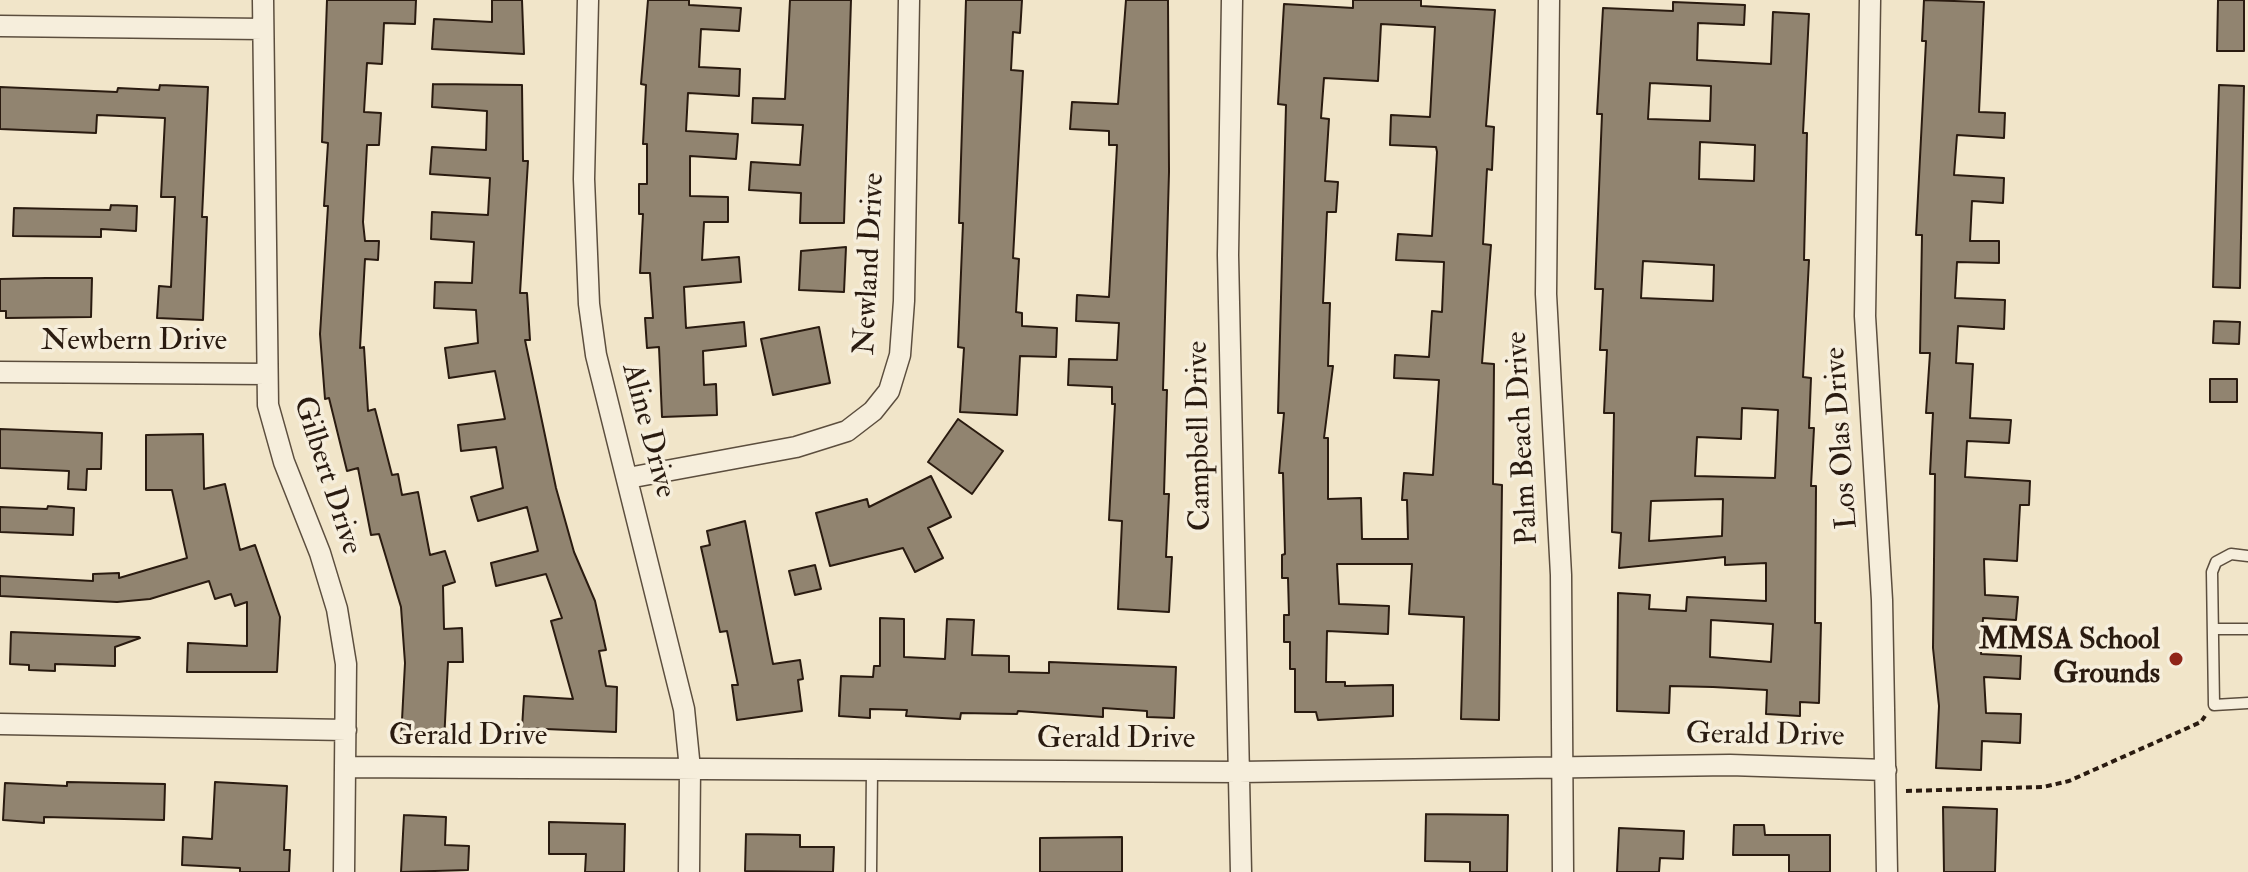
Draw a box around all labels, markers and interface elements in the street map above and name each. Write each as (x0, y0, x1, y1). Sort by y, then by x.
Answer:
street label: Newland Drive (848, 172, 894, 356)
street label: Newbern Drive (41, 325, 227, 361)
street label: Palm Beach Drive (1500, 330, 1548, 546)
street label: Campbell Drive (1181, 341, 1221, 531)
street label: Los Olas Drive (1819, 346, 1867, 530)
street label: Aline Drive (612, 360, 682, 502)
street label: Gilbert Drive (284, 392, 368, 560)
place label: MMSA School Grounds (1979, 624, 2160, 694)
marker: MMSA School Grounds (2167, 650, 2185, 668)
street label: Gerald Drive (1685, 718, 1845, 756)
street label: Gerald Drive (389, 720, 547, 756)
street label: Gerald Drive (1037, 723, 1195, 759)

